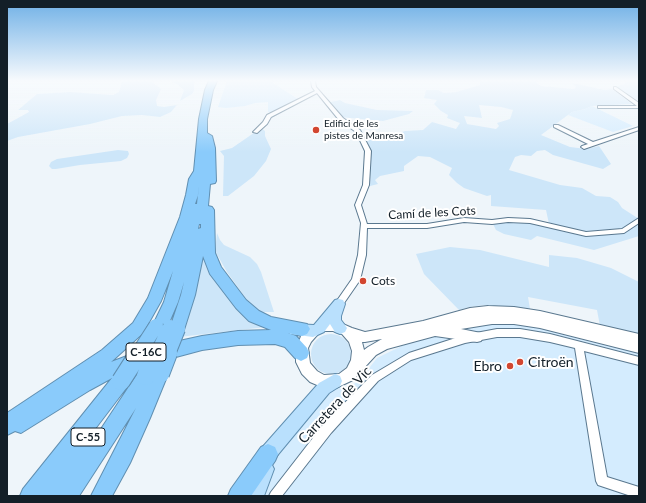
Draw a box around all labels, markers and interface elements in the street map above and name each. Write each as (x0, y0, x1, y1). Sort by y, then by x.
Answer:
place label: Edifici de les pistes de Manresa (324, 118, 403, 142)
marker: Edifici de les pistes de Manresa (311, 125, 321, 135)
street label: Camí de les Cots (388, 204, 476, 222)
place label: Cots (371, 274, 395, 288)
marker: Cots (358, 276, 368, 286)
road number: C-16C (126, 343, 166, 361)
place label: Citroën (528, 354, 574, 370)
marker: Citroën (515, 357, 525, 367)
place label: Ebro (473, 358, 502, 374)
marker: Ebro (505, 361, 515, 371)
street label: Carretera de Vic (295, 363, 375, 447)
road number: C-55 (71, 428, 105, 446)

